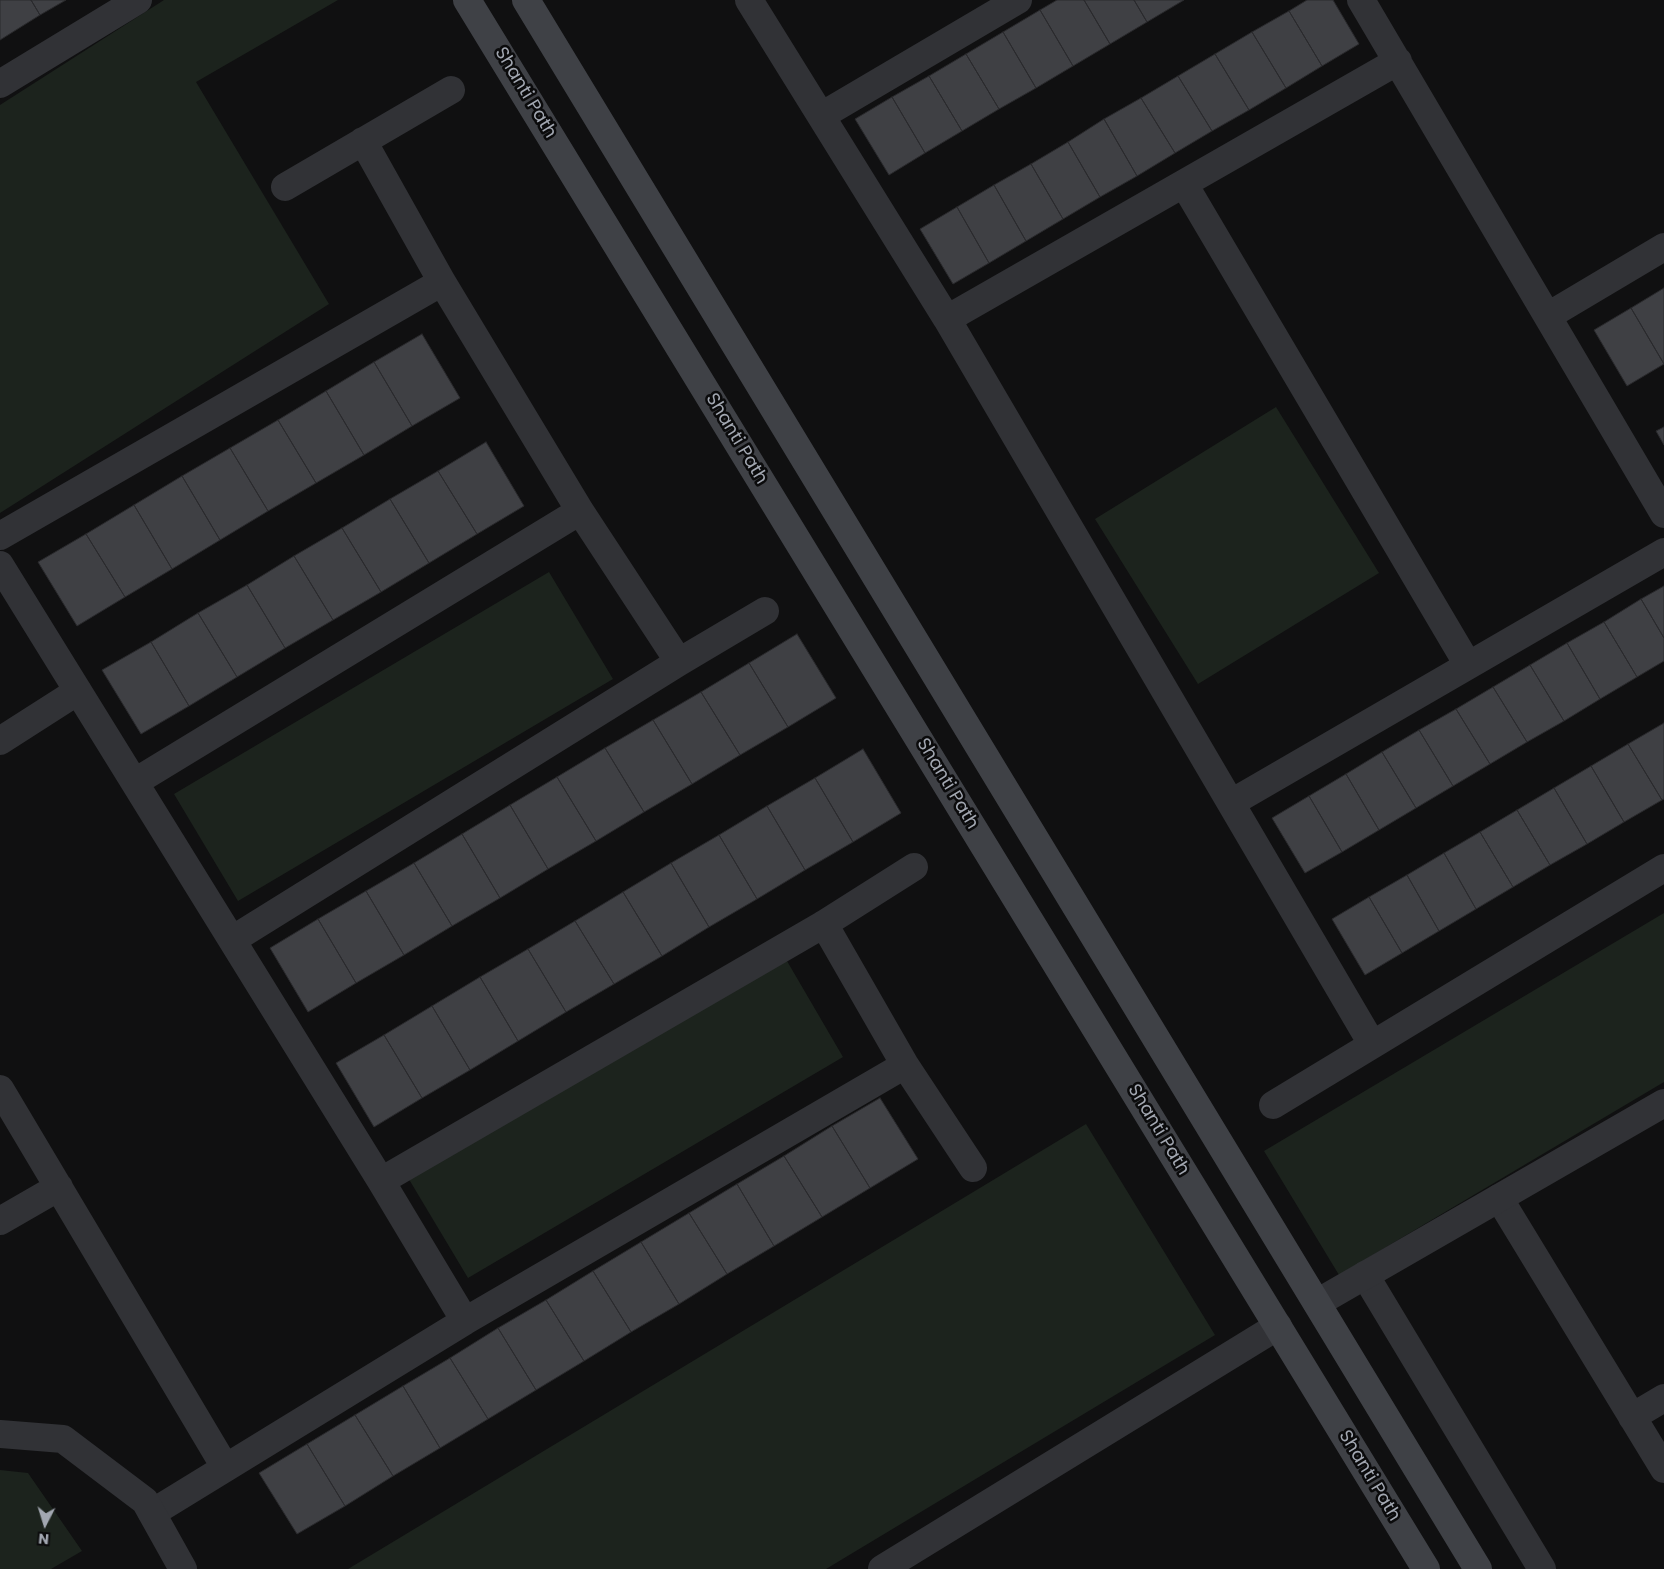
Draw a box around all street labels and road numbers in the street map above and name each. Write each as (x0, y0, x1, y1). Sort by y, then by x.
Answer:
street label: Shanti Path (489, 44, 561, 142)
street label: Shanti Path (700, 390, 772, 488)
street label: Shanti Path (911, 735, 983, 833)
street label: Shanti Path (1122, 1081, 1194, 1179)
street label: Shanti Path (1333, 1427, 1405, 1525)

